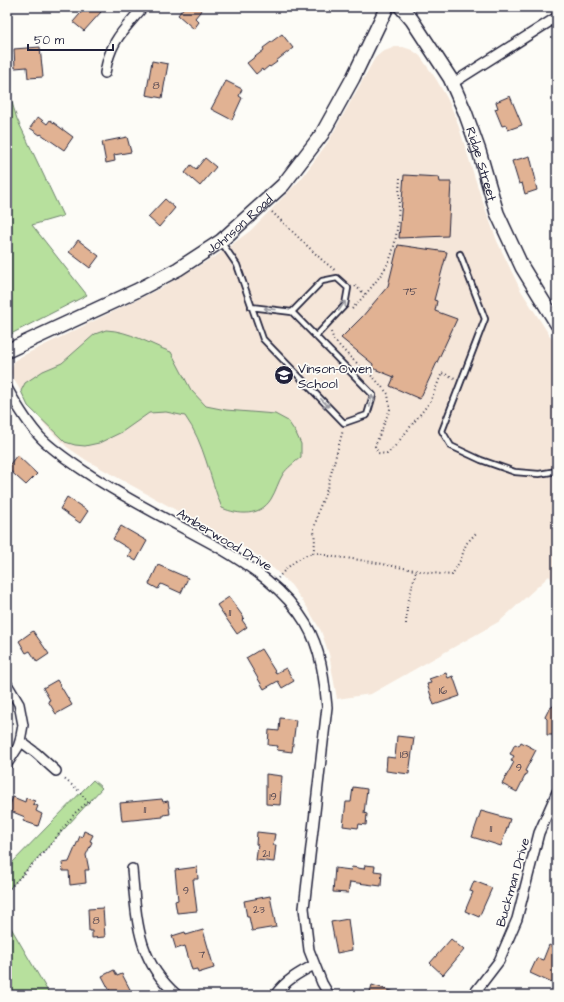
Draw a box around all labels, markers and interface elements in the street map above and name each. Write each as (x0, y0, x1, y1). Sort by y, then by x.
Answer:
scale bar (28, 26, 113, 52)
text: 50 m (34, 32, 65, 49)
house number: 8 (152, 78, 160, 93)
street label: Ridge Street (461, 124, 501, 204)
street label: Johnson Road (203, 190, 277, 258)
house number: 75 (403, 284, 417, 299)
one-way arrow (337, 301, 346, 312)
one-way arrow (264, 306, 277, 313)
place label: Vinson-Owen School (298, 360, 372, 393)
school or university icon: Vinson-Owen School (273, 364, 295, 386)
one-way arrow (367, 395, 375, 408)
one-way arrow (320, 398, 330, 408)
street label: Amberwood Drive (173, 504, 276, 575)
house number: 11 (229, 605, 232, 620)
house number: 16 (439, 683, 447, 698)
house number: 18 (400, 747, 408, 762)
house number: 9 (516, 760, 522, 775)
house number: 19 (269, 789, 277, 804)
house number: 11 (144, 802, 147, 817)
house number: 11 (490, 821, 493, 836)
street label: Buckman Drive (492, 836, 534, 929)
house number: 21 (262, 846, 270, 861)
house number: 9 (183, 883, 189, 898)
house number: 23 (253, 902, 265, 917)
house number: 8 (92, 913, 100, 928)
house number: 7 (199, 947, 206, 962)

